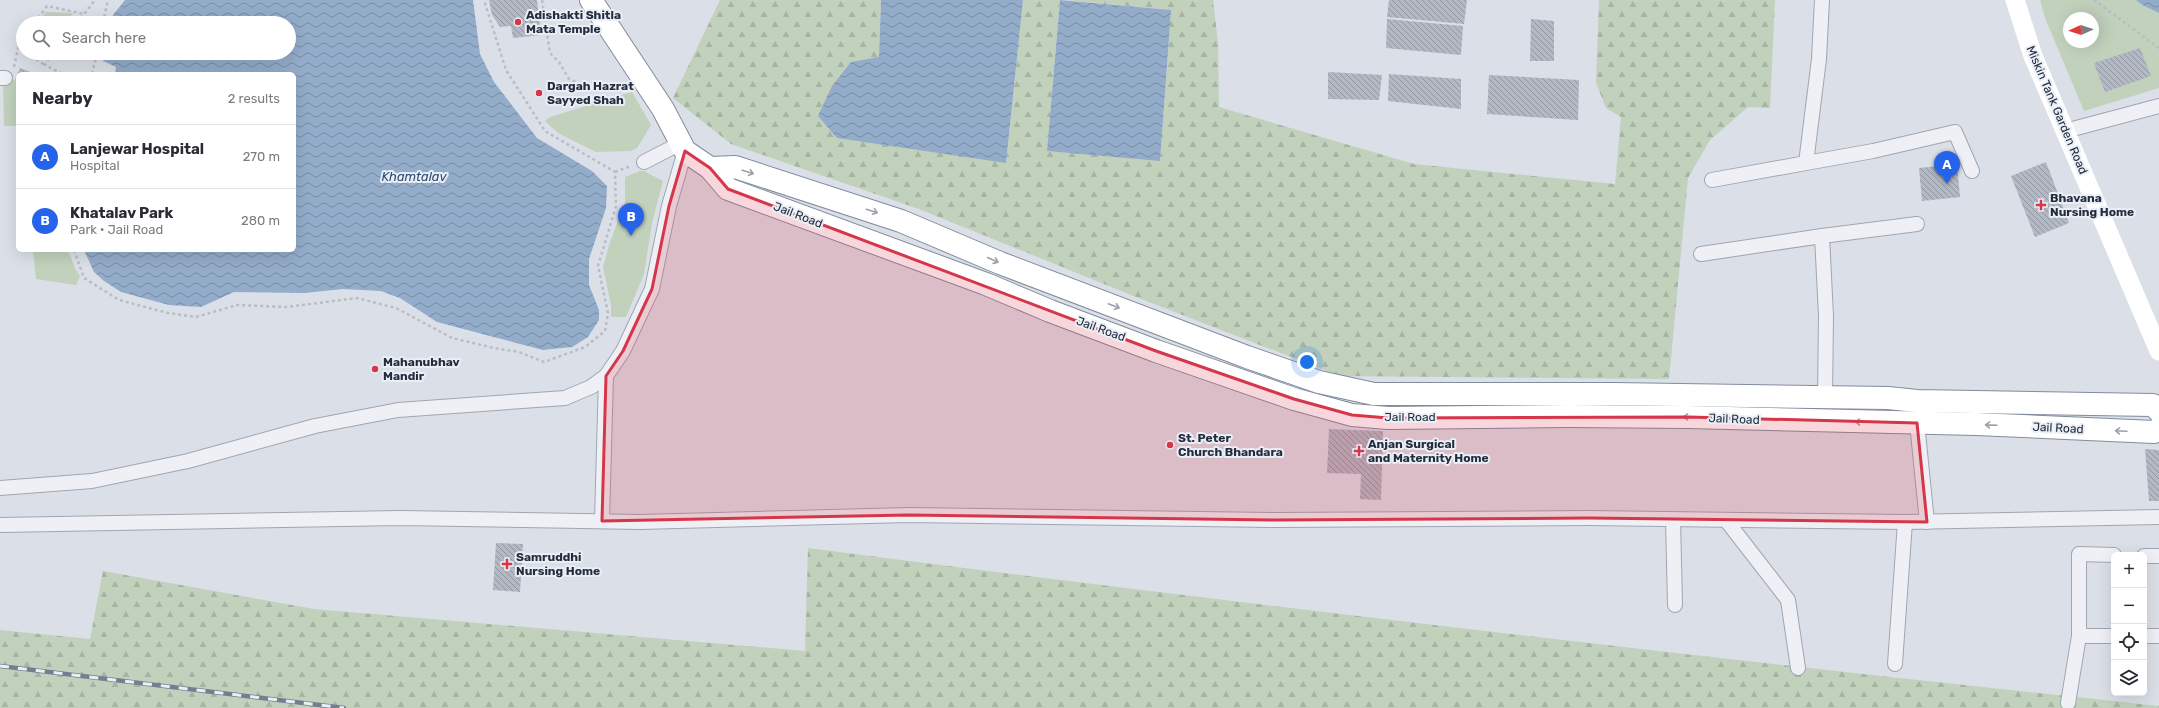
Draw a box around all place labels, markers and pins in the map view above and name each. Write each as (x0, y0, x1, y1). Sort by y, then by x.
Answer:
place label: Adishakti Shitla Mata Temple (526, 8, 621, 36)
marker: Adishakti Shitla Mata Temple (513, 17, 523, 27)
place label: Dargah Hazrat Sayyed Shah (547, 79, 634, 107)
marker: Dargah Hazrat Sayyed Shah (534, 88, 544, 98)
pin: A (1934, 151, 1960, 184)
place label: Bhavana Nursing Home (2050, 191, 2134, 219)
marker: Bhavana Nursing Home (2035, 199, 2047, 211)
pin: B (618, 203, 644, 236)
place label: Mahanubhav Mandir (383, 355, 460, 383)
marker: Mahanubhav Mandir (370, 364, 380, 374)
place label: St. Peter Church Bhandara (1178, 431, 1283, 459)
place label: Anjan Surgical and Maternity Home (1368, 437, 1489, 465)
marker: St. Peter Church Bhandara (1165, 440, 1175, 450)
marker: Anjan Surgical and Maternity Home (1353, 445, 1365, 457)
place label: Samruddhi Nursing Home (516, 550, 600, 578)
marker: Samruddhi Nursing Home (501, 558, 513, 570)

